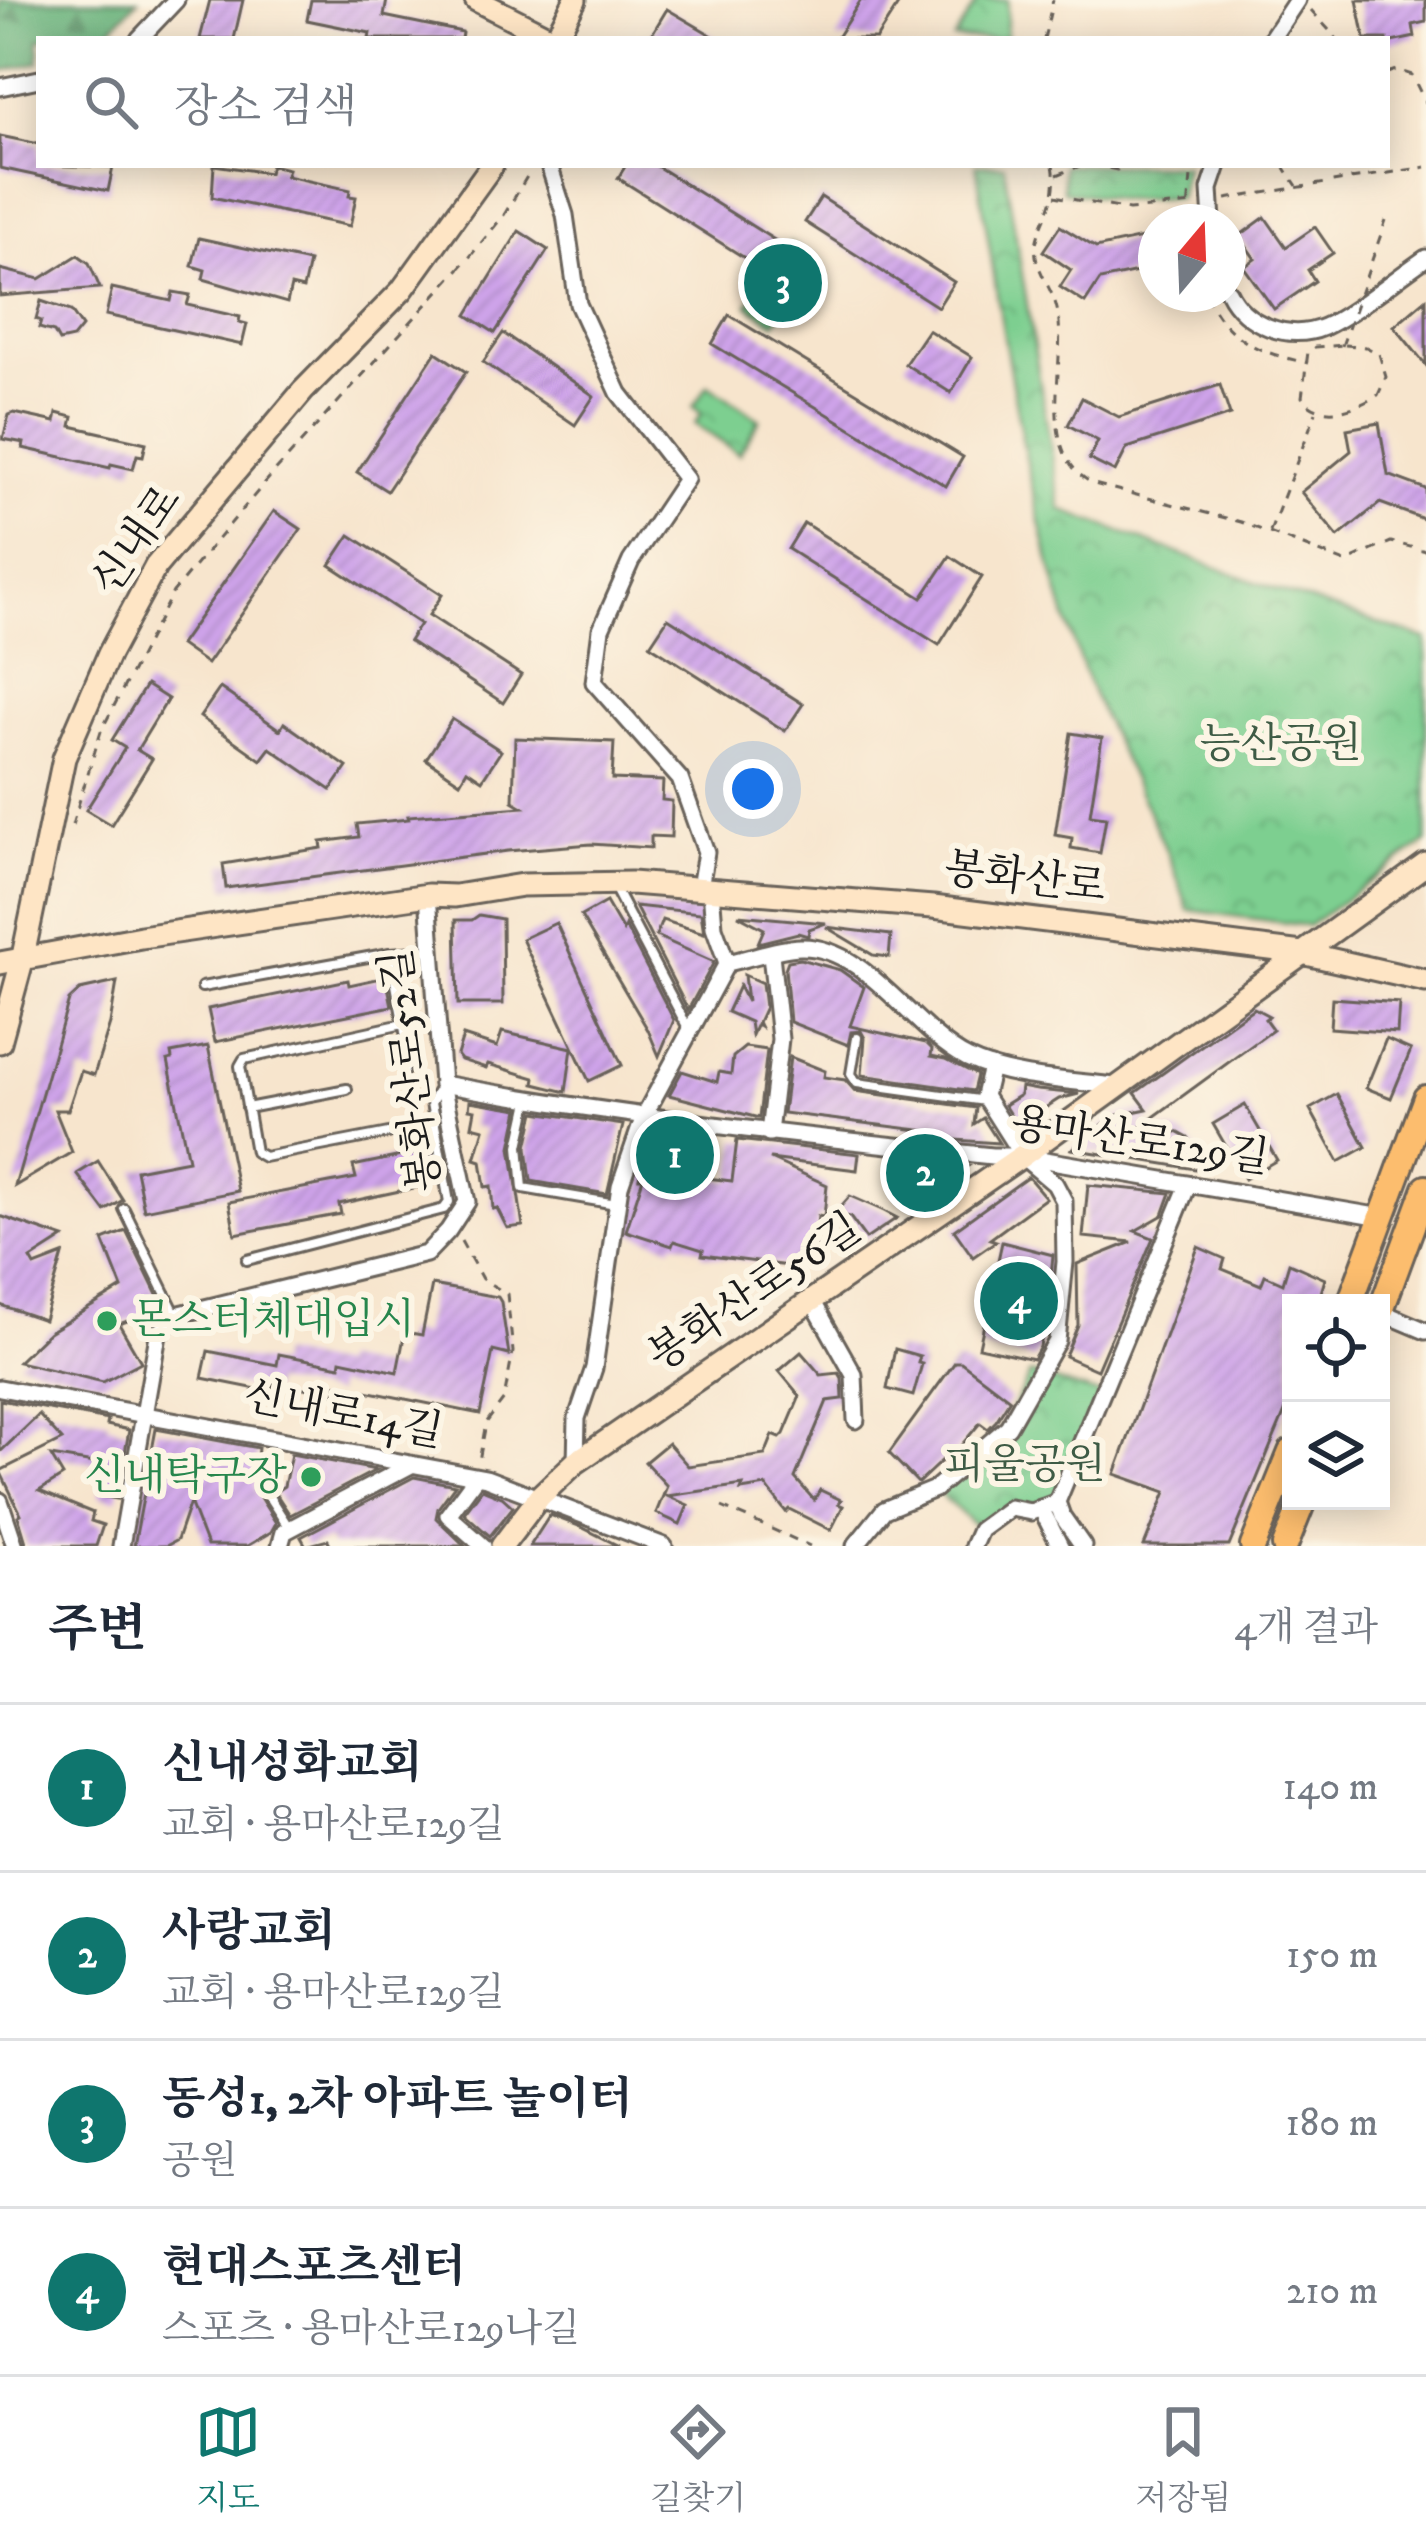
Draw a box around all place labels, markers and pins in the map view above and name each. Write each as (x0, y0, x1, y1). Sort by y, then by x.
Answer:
pin: 3 (744, 238, 822, 328)
pin: 1 (636, 1110, 714, 1200)
pin: 2 (886, 1128, 964, 1218)
pin: 4 (980, 1256, 1058, 1346)
place label: 몬스터체대입시 (131, 1295, 415, 1347)
marker: 몬스터체대입시 (94, 1308, 120, 1334)
place label: 신내탁구장 (84, 1451, 287, 1503)
marker: 신내탁구장 (298, 1464, 324, 1490)

